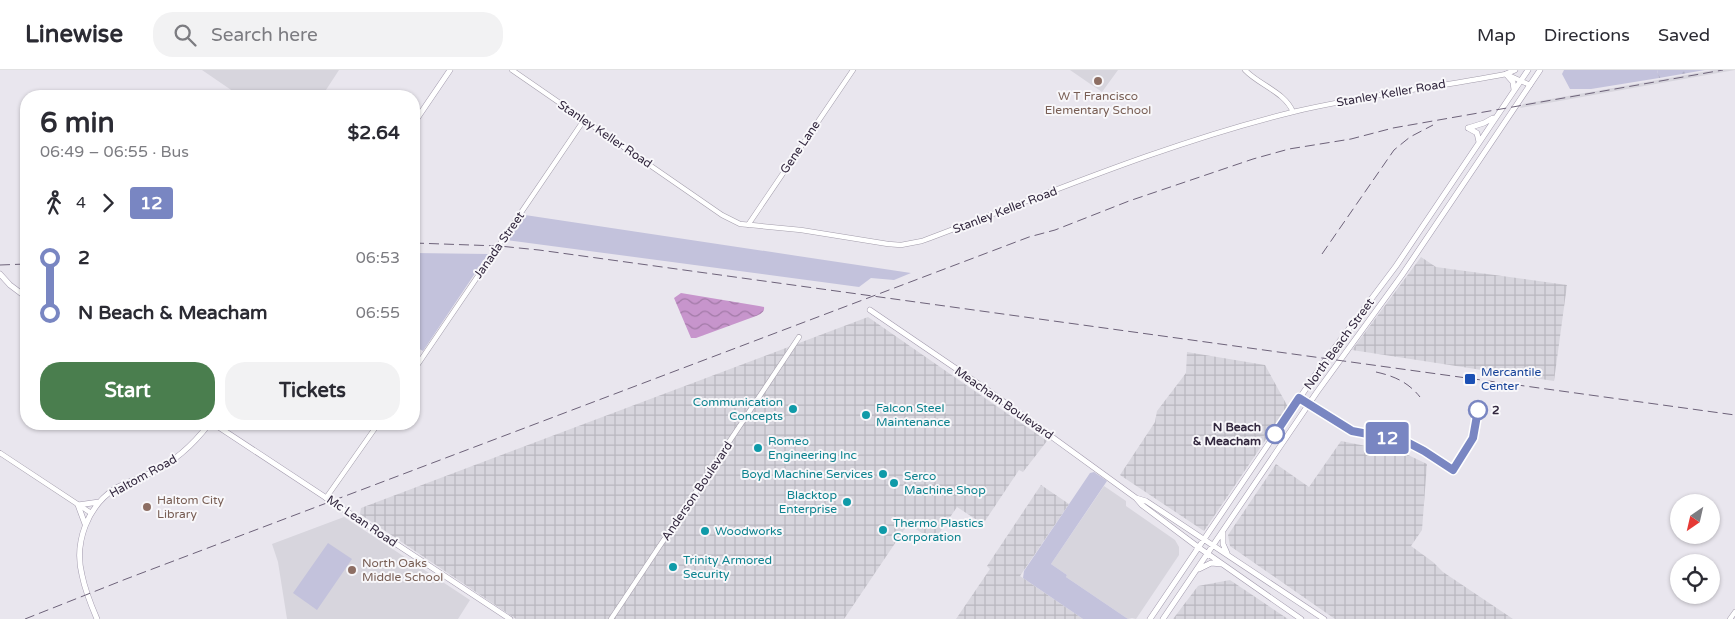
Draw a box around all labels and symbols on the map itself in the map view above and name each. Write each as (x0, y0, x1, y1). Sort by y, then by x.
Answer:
marker: W T Francisco Elementary School (1092, 75, 1104, 87)
street label: Stanley Keller Road (1335, 77, 1447, 109)
place label: W T Francisco Elementary School (1045, 89, 1151, 117)
street label: Stanley Keller Road (555, 97, 655, 171)
street label: Gene Lane (777, 118, 823, 176)
street label: Stanley Keller Road (951, 184, 1059, 236)
street label: Janada Street (471, 209, 527, 281)
street label: North Beach Street (1301, 295, 1377, 392)
street label: Meacham Boulevard (952, 364, 1056, 442)
place label: Mercantile Center (1481, 365, 1541, 393)
marker: Mercantile Center (1463, 372, 1477, 386)
place label: Communication Concepts (693, 395, 783, 423)
marker: 2 (1468, 400, 1488, 420)
place label: Falcon Steel Maintenance (876, 401, 950, 429)
marker: Communication Concepts (787, 403, 799, 415)
place label: 2 (1492, 403, 1500, 417)
marker: Falcon Steel Maintenance (860, 409, 872, 421)
place label: N Beach & Meacham (1193, 420, 1261, 448)
line badge: 12 (1364, 422, 1410, 454)
marker: N Beach & Meacham (1265, 424, 1285, 444)
place label: Romeo Engineering Inc (768, 434, 857, 462)
street label: Anderson Boulevard (659, 439, 735, 543)
marker: Romeo Engineering Inc (752, 442, 764, 454)
street label: Haltom Road (107, 452, 179, 500)
place label: Boyd Machine Services (741, 467, 873, 481)
marker: Boyd Machine Services (877, 468, 889, 480)
place label: Serco Machine Shop (904, 469, 986, 497)
marker: Serco Machine Shop (888, 477, 900, 489)
place label: Blacktop Enterprise (779, 488, 837, 516)
street label: Mc Lean Road (324, 492, 400, 550)
place label: Haltom City Library (157, 493, 225, 521)
north arrow (1670, 494, 1720, 544)
marker: Blacktop Enterprise (841, 496, 853, 508)
marker: Haltom City Library (141, 501, 153, 513)
place label: Thermo Plastics Corporation (893, 516, 984, 544)
place label: Woodworks (715, 524, 783, 538)
marker: Thermo Plastics Corporation (877, 524, 889, 536)
marker: Woodworks (699, 525, 711, 537)
place label: Trinity Armored Security (683, 553, 772, 581)
place label: North Oaks Middle School (362, 556, 443, 584)
marker: Trinity Armored Security (667, 561, 679, 573)
marker: North Oaks Middle School (346, 564, 358, 576)

